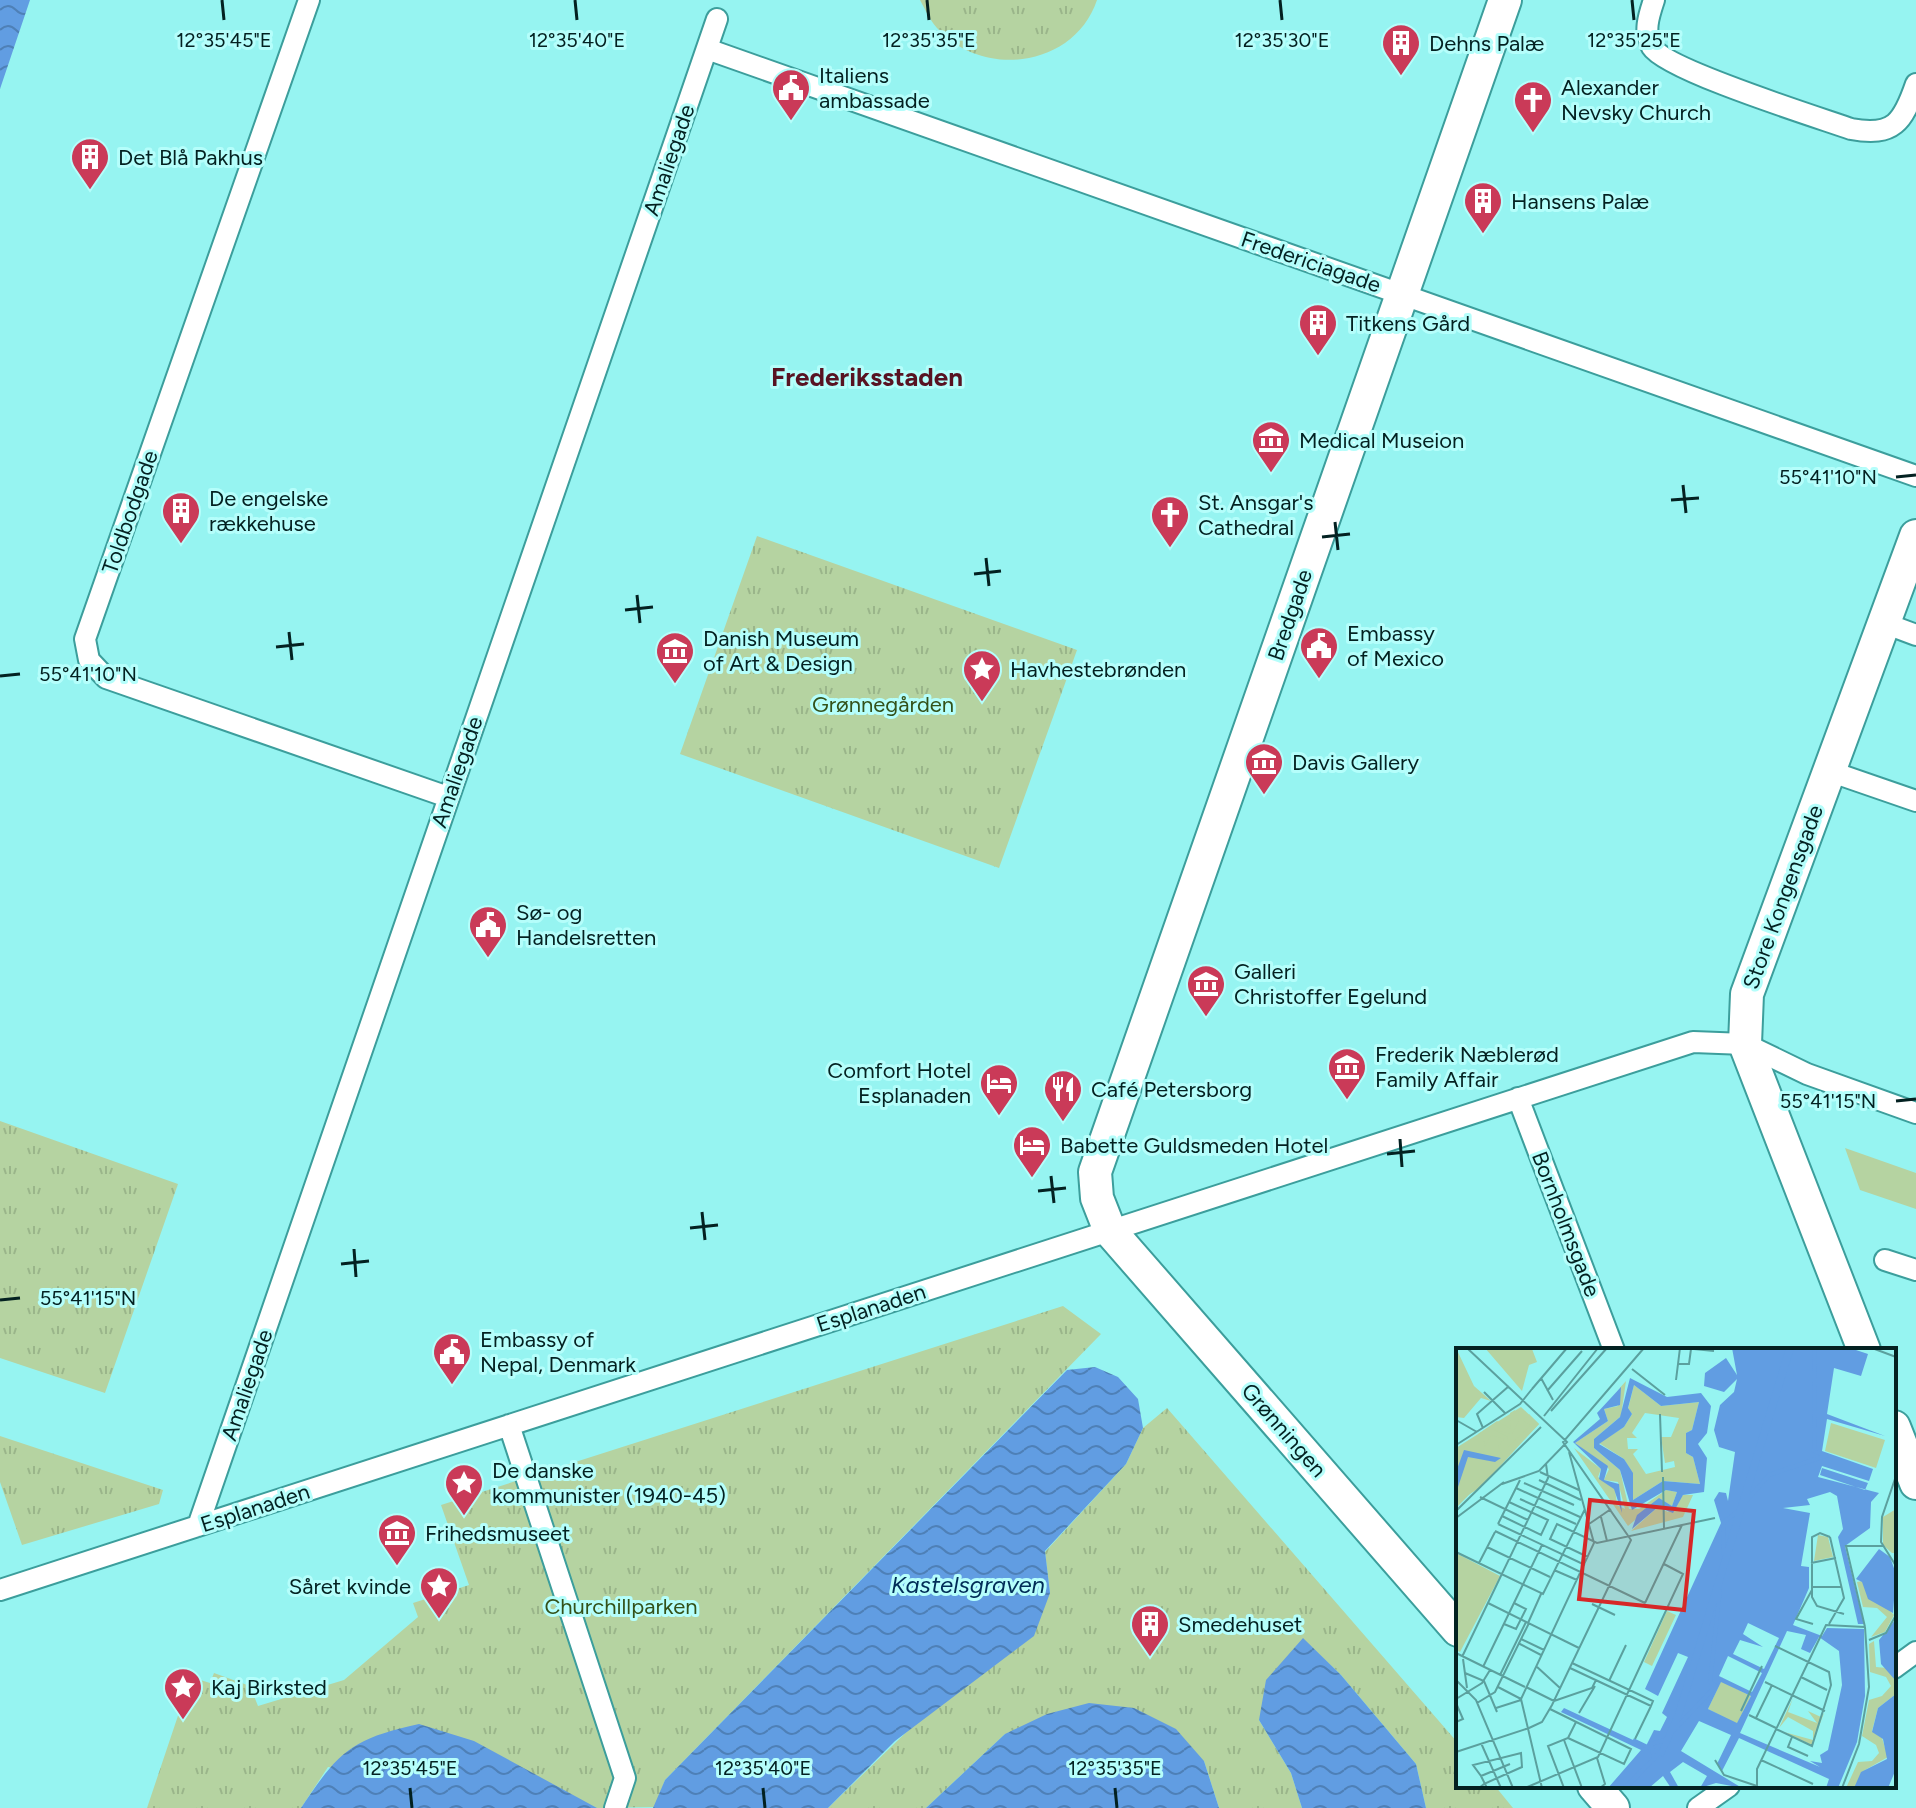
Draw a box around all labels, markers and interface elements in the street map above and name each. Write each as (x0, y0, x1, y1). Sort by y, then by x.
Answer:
building icon: Dehns Palæ (1380, 22, 1422, 77)
text: 12°35'45"E (176, 28, 272, 52)
text: 12°35'40"E (529, 28, 625, 52)
text: 12°35'35"E (882, 28, 976, 52)
text: 12°35'30"E (1234, 28, 1330, 52)
text: 12°35'25"E (1587, 28, 1681, 52)
place label: Dehns Palæ (1429, 30, 1544, 57)
place label: Italiens ambassade (819, 62, 930, 114)
public building icon: Italiens ambassade (770, 67, 812, 122)
place label: Alexander Nevsky Church (1561, 74, 1711, 126)
church icon: Alexander Nevsky Church (1512, 79, 1554, 134)
street label: Amaliegade (637, 101, 701, 219)
building icon: Det Blå Pakhus (69, 136, 111, 191)
place label: Det Blå Pakhus (118, 144, 263, 171)
building icon: Hansens Palæ (1462, 180, 1504, 235)
place label: Hansens Palæ (1511, 188, 1649, 215)
street label: Fredericiagade (1238, 225, 1384, 299)
building icon: Titkens Gård (1297, 302, 1339, 357)
place label: Titkens Gård (1346, 310, 1470, 337)
district label: Frederiksstaden (771, 361, 963, 393)
museum icon: Medical Museion (1250, 419, 1292, 474)
place label: Medical Museion (1299, 427, 1464, 454)
street label: Toldbodgade (96, 447, 164, 577)
text: 55°41'10"N (1779, 465, 1877, 489)
place label: De engelske rækkehuse (209, 485, 328, 537)
place label: St. Ansgar's Cathedral (1198, 489, 1313, 541)
building icon: De engelske rækkehuse (160, 490, 202, 545)
church icon: St. Ansgar's Cathedral (1149, 494, 1191, 549)
street label: Bredgade (1262, 566, 1318, 664)
place label: Embassy of Mexico (1347, 620, 1444, 672)
place label: Danish Museum of Art & Design (703, 625, 859, 677)
public building icon: Embassy of Mexico (1298, 625, 1340, 680)
museum icon: Danish Museum of Art & Design (654, 630, 696, 685)
place icon: Havhestebrønden (961, 648, 1003, 703)
place label: Havhestebrønden (1010, 656, 1186, 683)
text: 55°41'10"N (39, 662, 137, 686)
park label: Grønnegården (812, 691, 954, 718)
street label: Amaliegade (425, 713, 489, 831)
museum icon: Davis Gallery (1243, 741, 1285, 796)
place label: Davis Gallery (1292, 749, 1419, 776)
street label: Store Kongensgade (1737, 801, 1829, 993)
place label: Sø- og Handelsretten (516, 899, 656, 951)
public building icon: Sø- og Handelsretten (467, 904, 509, 959)
place label: Galleri Christoffer Egelund (1234, 958, 1427, 1010)
museum icon: Galleri Christoffer Egelund (1185, 963, 1227, 1018)
place label: Frederik Næblerød Family Affair (1375, 1041, 1559, 1093)
museum icon: Frederik Næblerød Family Affair (1326, 1046, 1368, 1101)
place label: Comfort Hotel Esplanaden (827, 1057, 971, 1109)
hotel icon: Comfort Hotel Esplanaden (978, 1062, 1020, 1117)
restaurant icon: Café Petersborg (1042, 1068, 1084, 1123)
place label: Café Petersborg (1091, 1076, 1252, 1103)
text: 55°41'15"N (1780, 1089, 1876, 1113)
hotel icon: Babette Guldsmeden Hotel (1011, 1124, 1053, 1179)
place label: Babette Guldsmeden Hotel (1060, 1132, 1328, 1159)
street label: Bornholmsgade (1526, 1147, 1606, 1301)
street label: Esplanaden (813, 1278, 929, 1338)
text: 55°41'15"N (40, 1286, 136, 1310)
street label: Amaliegade (215, 1326, 279, 1444)
place label: Embassy of Nepal, Denmark (480, 1326, 636, 1378)
public building icon: Embassy of Nepal, Denmark (431, 1331, 473, 1386)
inset map (1456, 1348, 1896, 1788)
street label: Grønningen (1236, 1377, 1332, 1483)
place label: De danske kommunister (1940-45) (492, 1457, 726, 1509)
place icon: De danske kommunister (1940-45) (443, 1462, 485, 1517)
street label: Esplanaden (197, 1478, 313, 1538)
museum icon: Frihedsmuseet (376, 1512, 418, 1567)
place label: Frihedsmuseet (425, 1520, 570, 1547)
place icon: Såret kvinde (418, 1565, 460, 1620)
water label: Kastelsgraven (891, 1570, 1045, 1599)
place label: Såret kvinde (289, 1573, 411, 1600)
park label: Churchillparken (544, 1593, 698, 1620)
building icon: Smedehuset (1129, 1603, 1171, 1658)
place label: Smedehuset (1178, 1611, 1302, 1638)
place icon: Kaj Birksted (162, 1666, 204, 1721)
place label: Kaj Birksted (211, 1674, 327, 1701)
text: 12°35'45"E (362, 1756, 458, 1780)
text: 12°35'40"E (715, 1756, 811, 1780)
text: 12°35'35"E (1068, 1756, 1162, 1780)

